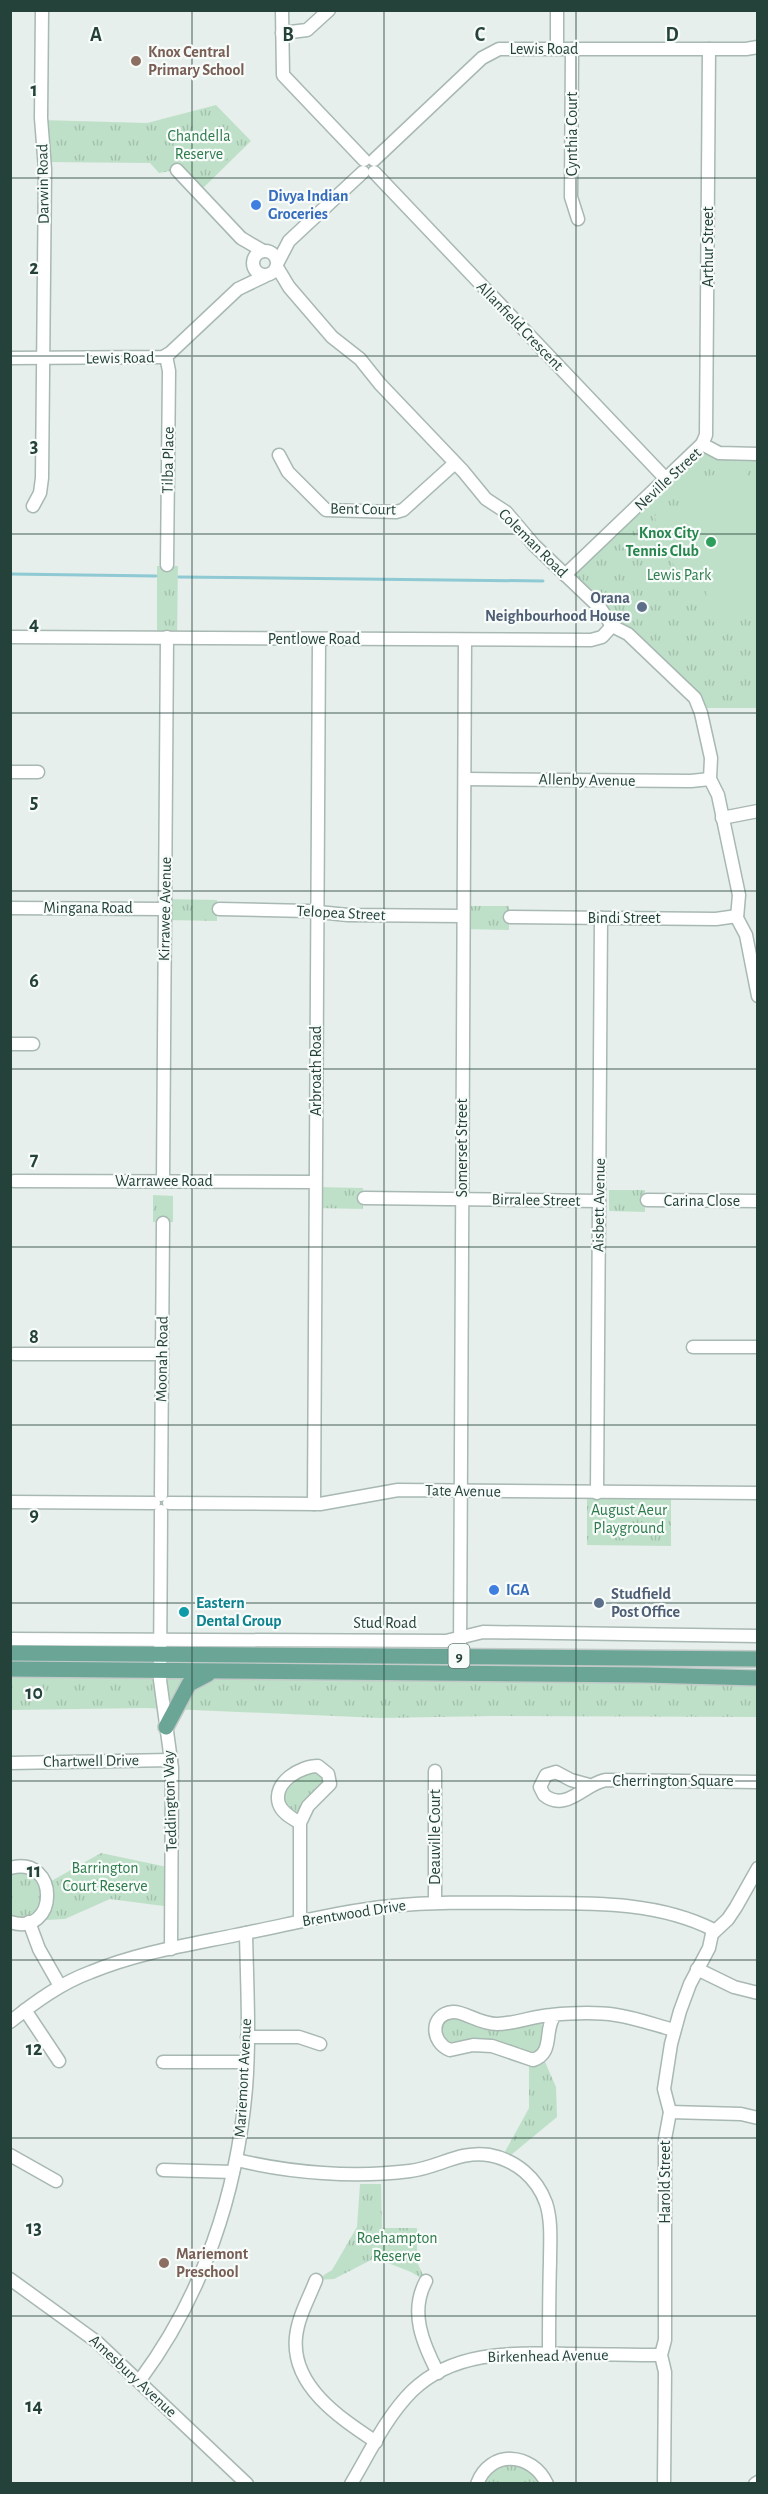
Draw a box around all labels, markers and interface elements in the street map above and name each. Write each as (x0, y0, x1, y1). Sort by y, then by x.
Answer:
text: A (90, 25, 102, 45)
text: B (282, 25, 294, 45)
text: C (475, 25, 486, 45)
text: D (665, 25, 679, 45)
street label: Lewis Road (510, 41, 578, 57)
place label: Knox Central Primary School (148, 44, 245, 79)
marker: Knox Central Primary School (129, 54, 143, 68)
text: 1 (30, 80, 38, 100)
street label: Cynthia Court (564, 92, 581, 176)
park label: Chandella Reserve (167, 128, 231, 162)
street label: Darwin Road (34, 144, 52, 224)
place label: Divya Indian Groceries (268, 188, 349, 222)
marker: Divya Indian Groceries (249, 198, 263, 212)
street label: Arthur Street (700, 206, 716, 288)
text: 2 (29, 258, 39, 278)
street label: Allanfield Crescent (474, 278, 566, 374)
street label: Lewis Road (85, 349, 155, 367)
street label: Tilba Place (159, 426, 177, 494)
text: 3 (30, 436, 38, 456)
street label: Neville Street (632, 444, 704, 514)
street label: Bent Court (330, 500, 396, 518)
street label: Coleman Road (496, 506, 570, 580)
place label: Knox City Tennis Club (626, 525, 700, 559)
marker: Knox City Tennis Club (704, 535, 718, 549)
park label: Lewis Park (647, 567, 712, 583)
place label: Orana Neighbourhood House (485, 590, 630, 624)
marker: Orana Neighbourhood House (635, 600, 649, 614)
text: 4 (29, 614, 39, 634)
street label: Pentlowe Road (268, 631, 360, 647)
street label: Allenby Avenue (538, 771, 636, 790)
text: 5 (30, 792, 38, 812)
street label: Kirrawee Avenue (156, 857, 174, 961)
street label: Mingana Road (43, 900, 133, 916)
street label: Telopea Street (296, 903, 386, 923)
street label: Bindi Street (587, 910, 661, 926)
text: 6 (29, 971, 39, 991)
street label: Arbroath Road (308, 1026, 324, 1116)
street label: Somerset Street (454, 1099, 470, 1197)
text: 7 (30, 1149, 39, 1169)
street label: Aisbett Avenue (590, 1158, 608, 1252)
street label: Warrawee Road (115, 1173, 213, 1189)
street label: Birralee Street (491, 1191, 581, 1209)
street label: Carina Close (664, 1193, 740, 1209)
street label: Moonah Road (153, 1316, 171, 1402)
text: 8 (29, 1327, 39, 1347)
street label: Tate Avenue (425, 1482, 501, 1500)
park label: August Aeur Playground (591, 1502, 668, 1537)
text: 9 (29, 1505, 39, 1525)
place label: IGA (506, 1582, 530, 1598)
marker: IGA (487, 1583, 501, 1597)
place label: Studfield Post Office (611, 1586, 680, 1620)
place label: Eastern Dental Group (196, 1595, 282, 1629)
marker: Studfield Post Office (592, 1596, 606, 1610)
marker: Eastern Dental Group (177, 1605, 191, 1619)
street label: Stud Road (353, 1615, 417, 1631)
road number: 9 (448, 1644, 470, 1668)
text: 10 (25, 1683, 43, 1703)
street label: Teddington Way (160, 1750, 181, 1852)
street label: Chartwell Drive (43, 1752, 139, 1770)
street label: Cherrington Square (612, 1773, 734, 1789)
street label: Deauville Court (427, 1789, 443, 1885)
park label: Barrington Court Reserve (62, 1860, 148, 1894)
text: 11 (27, 1861, 41, 1881)
street label: Brentwood Drive (301, 1897, 407, 1929)
street label: Mariemont Avenue (232, 2018, 254, 2138)
text: 12 (26, 2039, 42, 2059)
street label: Harold Street (657, 2140, 673, 2224)
text: 13 (26, 2218, 42, 2238)
park label: Roehampton Reserve (357, 2230, 437, 2264)
place label: Mariemont Preschool (176, 2246, 249, 2280)
marker: Mariemont Preschool (157, 2256, 171, 2270)
street label: Amesbury Avenue (86, 2332, 180, 2421)
street label: Birkenhead Avenue (487, 2347, 609, 2365)
text: 14 (25, 2396, 43, 2416)

